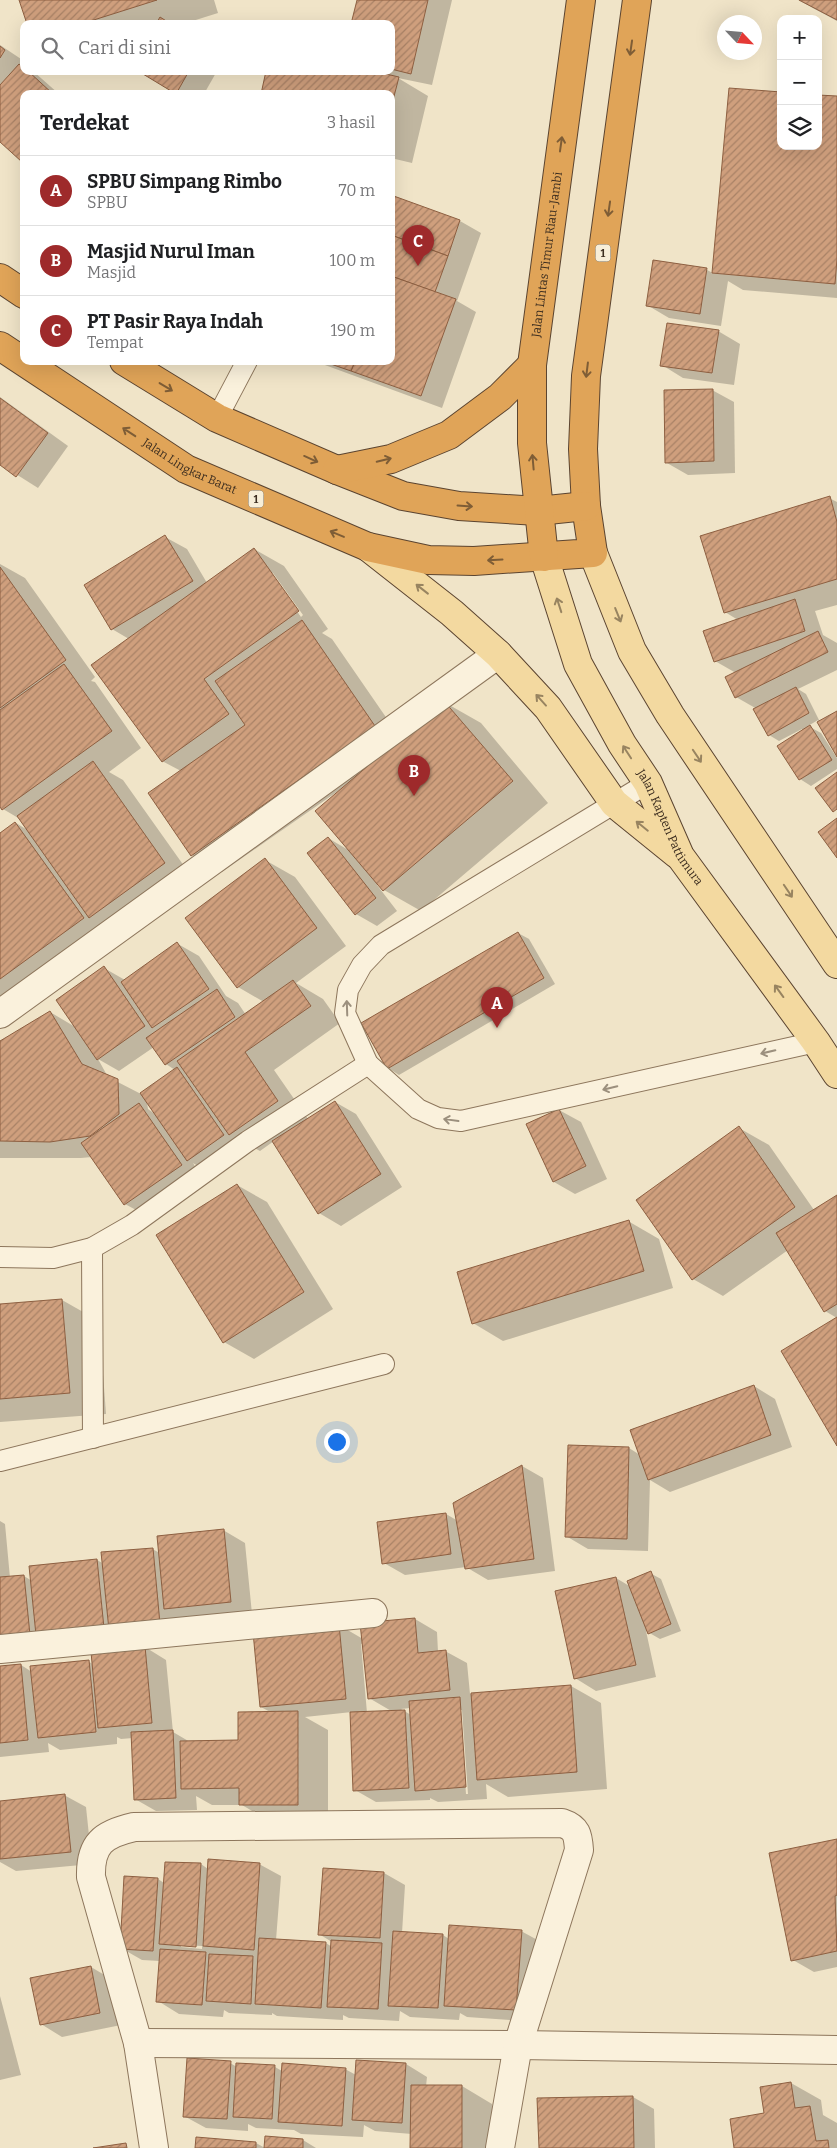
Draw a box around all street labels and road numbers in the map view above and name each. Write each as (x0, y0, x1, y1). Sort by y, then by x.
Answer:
street label: Jalan Lintas Timur Riau-Jambi (529, 171, 565, 339)
road number: 1 (596, 244, 610, 262)
street label: Jalan Lingkar Barat (139, 435, 239, 497)
road number: 1 (248, 490, 264, 508)
street label: Jalan Kapten Pattimura (633, 766, 706, 888)

